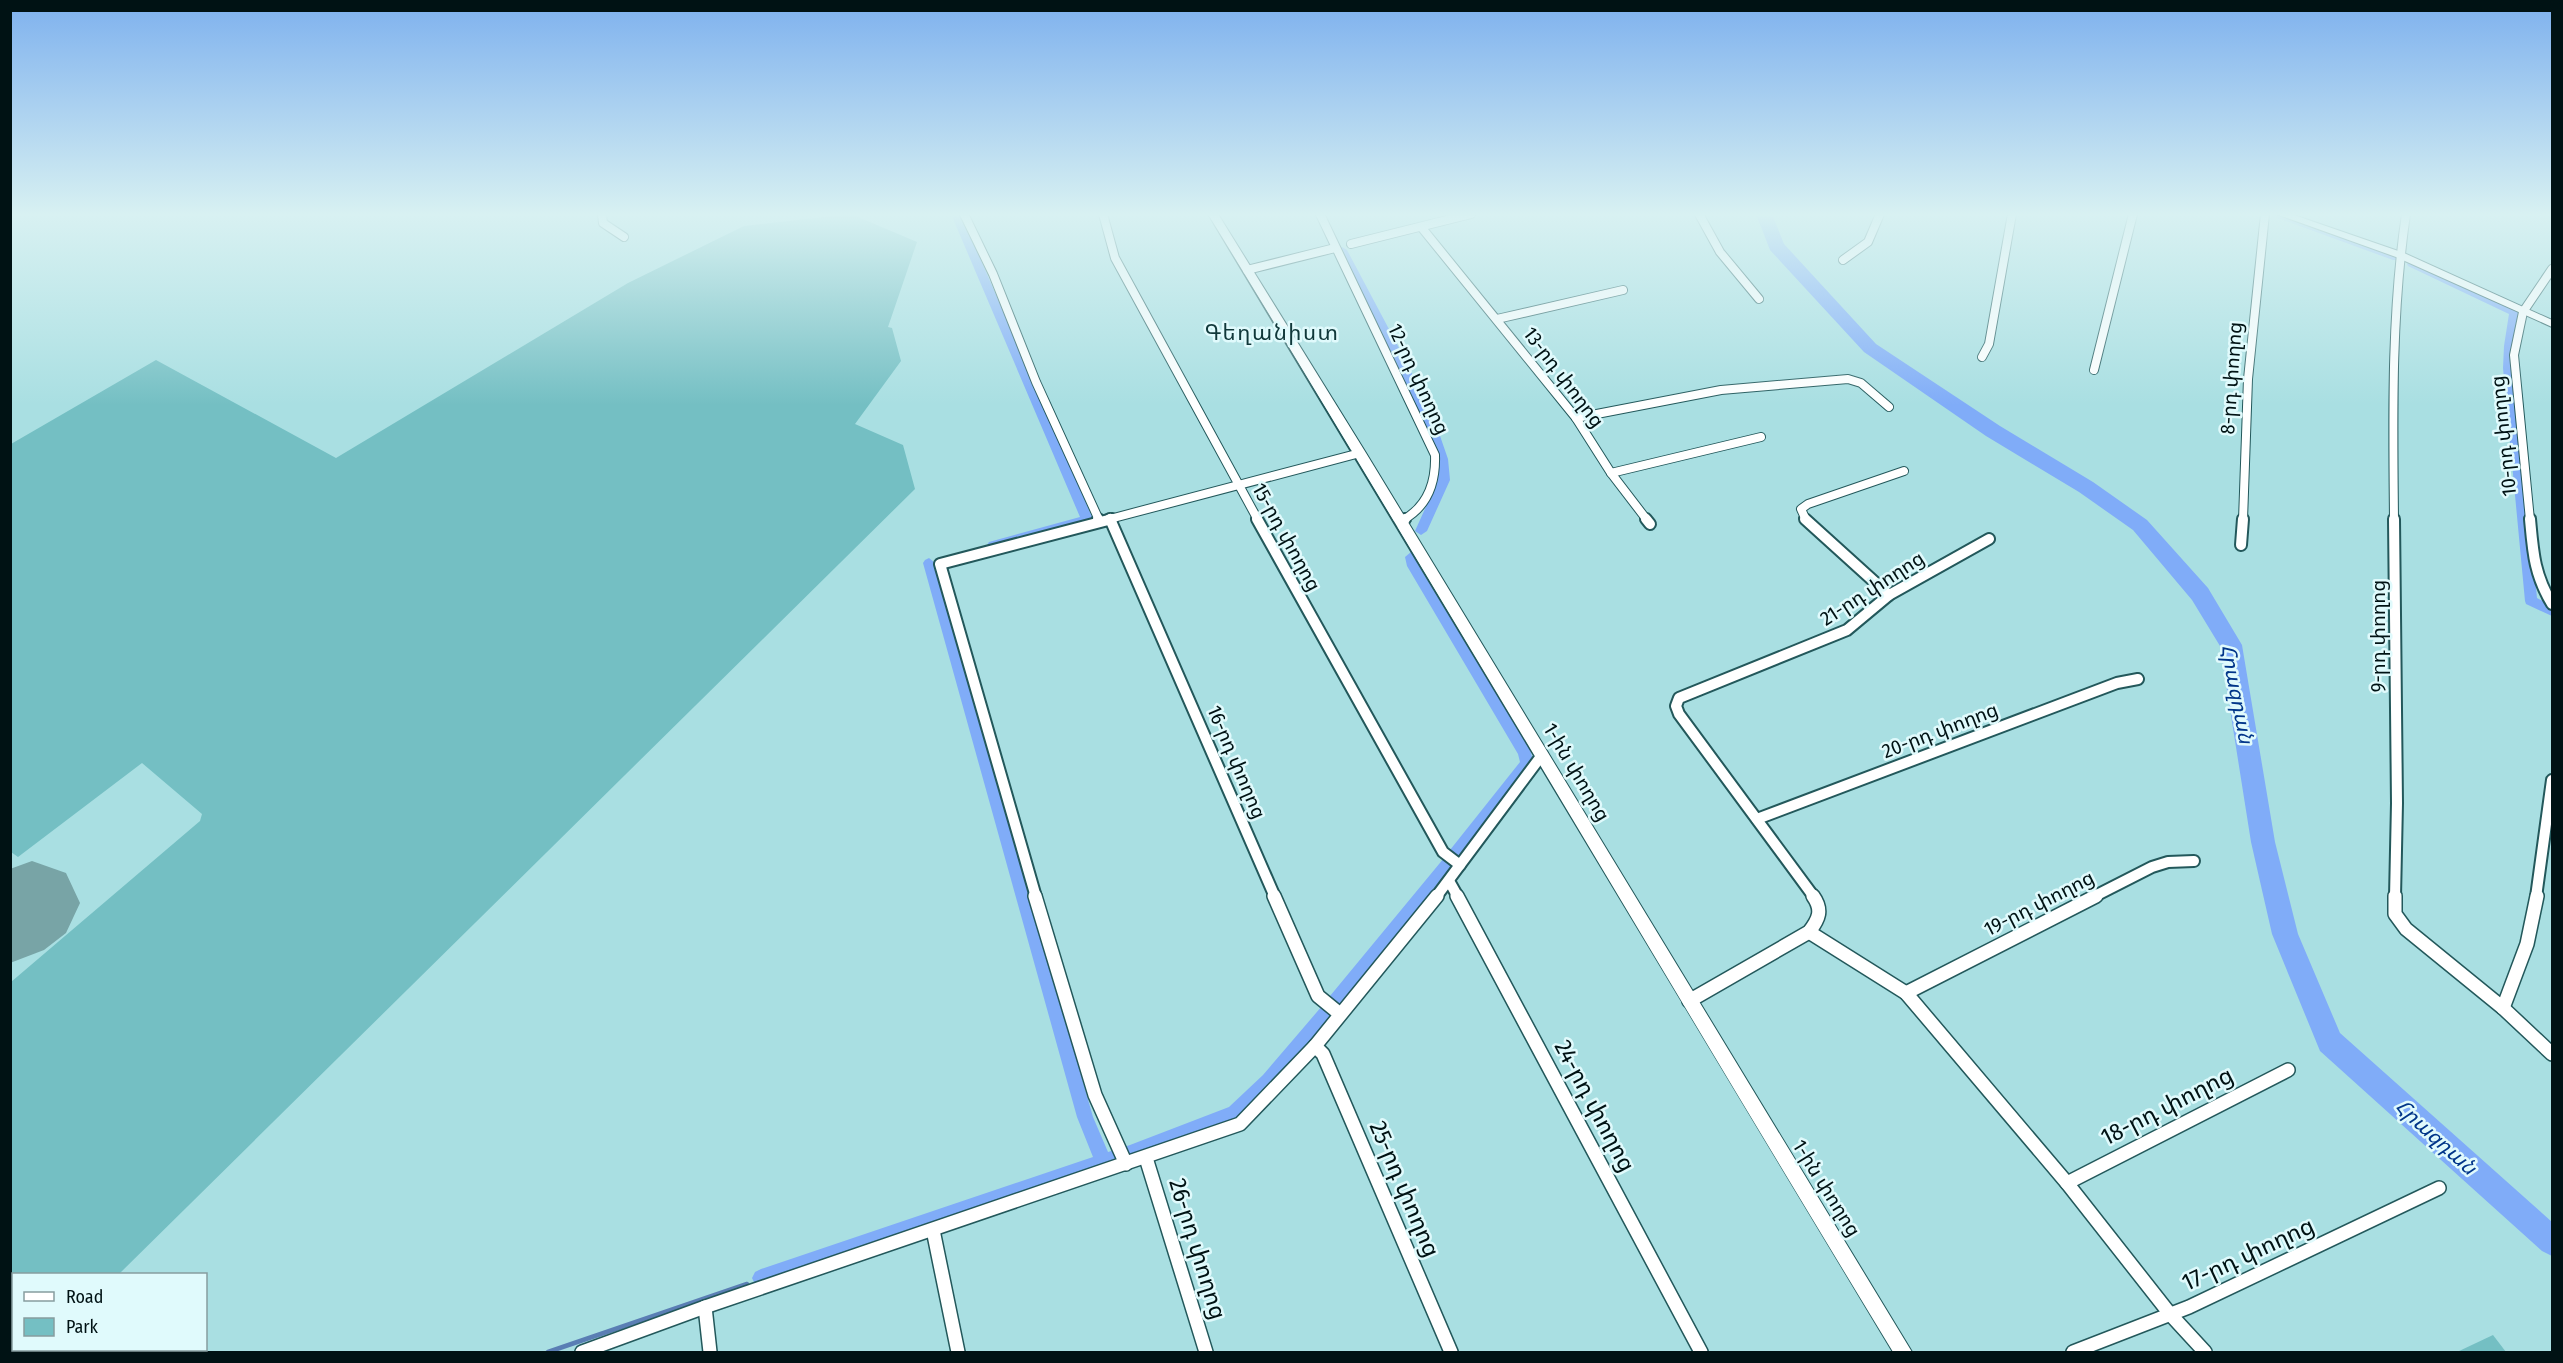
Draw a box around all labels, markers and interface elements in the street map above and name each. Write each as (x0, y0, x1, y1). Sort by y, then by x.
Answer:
district label: Գեղանիստ (1204, 319, 1340, 346)
street label: 12-րդ փողոց (1383, 320, 1455, 438)
street label: 8-րդ փողոց (2215, 321, 2247, 435)
street label: 13-րդ փողոց (1518, 322, 1610, 432)
street label: 10-րդ փողոց (2485, 375, 2521, 497)
street label: 15-րդ փողոց (1247, 479, 1327, 595)
street label: 21-րդ փողոց (1816, 546, 1928, 630)
street label: 9-րդ փողոց (2366, 580, 2390, 692)
water label: Հրազդան (2215, 642, 2260, 747)
street label: 20-րդ փողոց (1879, 697, 2001, 763)
street label: 16-րդ փողոց (1202, 702, 1272, 822)
street label: 1-ին փողոց (1538, 719, 1616, 825)
street label: 19-րդ փողոց (1980, 865, 2098, 941)
street label: 24-րդ փողոց (1549, 1035, 1641, 1177)
street label: 18-րդ փողոց (2096, 1061, 2238, 1151)
water label: Հրազդան (2390, 1094, 2483, 1181)
street label: 25-րդ փողոց (1364, 1117, 1446, 1261)
street label: 1-ին փողոց (1788, 1135, 1866, 1241)
street label: 26-րդ փողոց (1163, 1175, 1233, 1323)
street label: 17-րդ փողոց (2178, 1211, 2318, 1297)
legend (12, 1273, 207, 1351)
text: Road (66, 1286, 103, 1308)
text: Park (66, 1316, 99, 1338)

